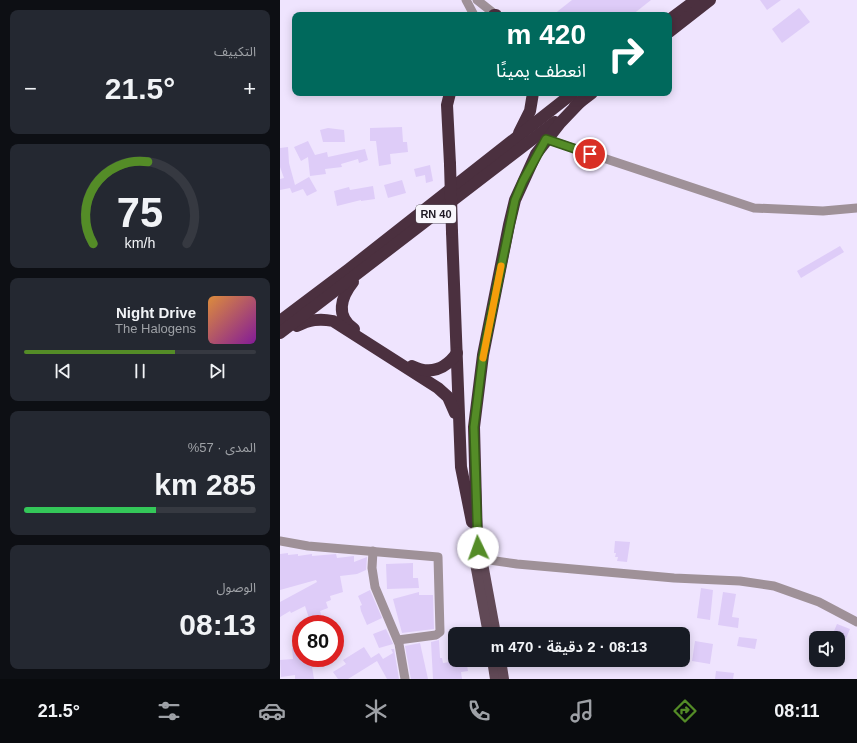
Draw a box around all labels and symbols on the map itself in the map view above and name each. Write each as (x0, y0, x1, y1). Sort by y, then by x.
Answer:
pin (573, 137, 607, 171)
road number: RN 40 (416, 205, 456, 223)
position arrow (457, 527, 499, 569)
speed limit sign: 80 (292, 615, 344, 667)

